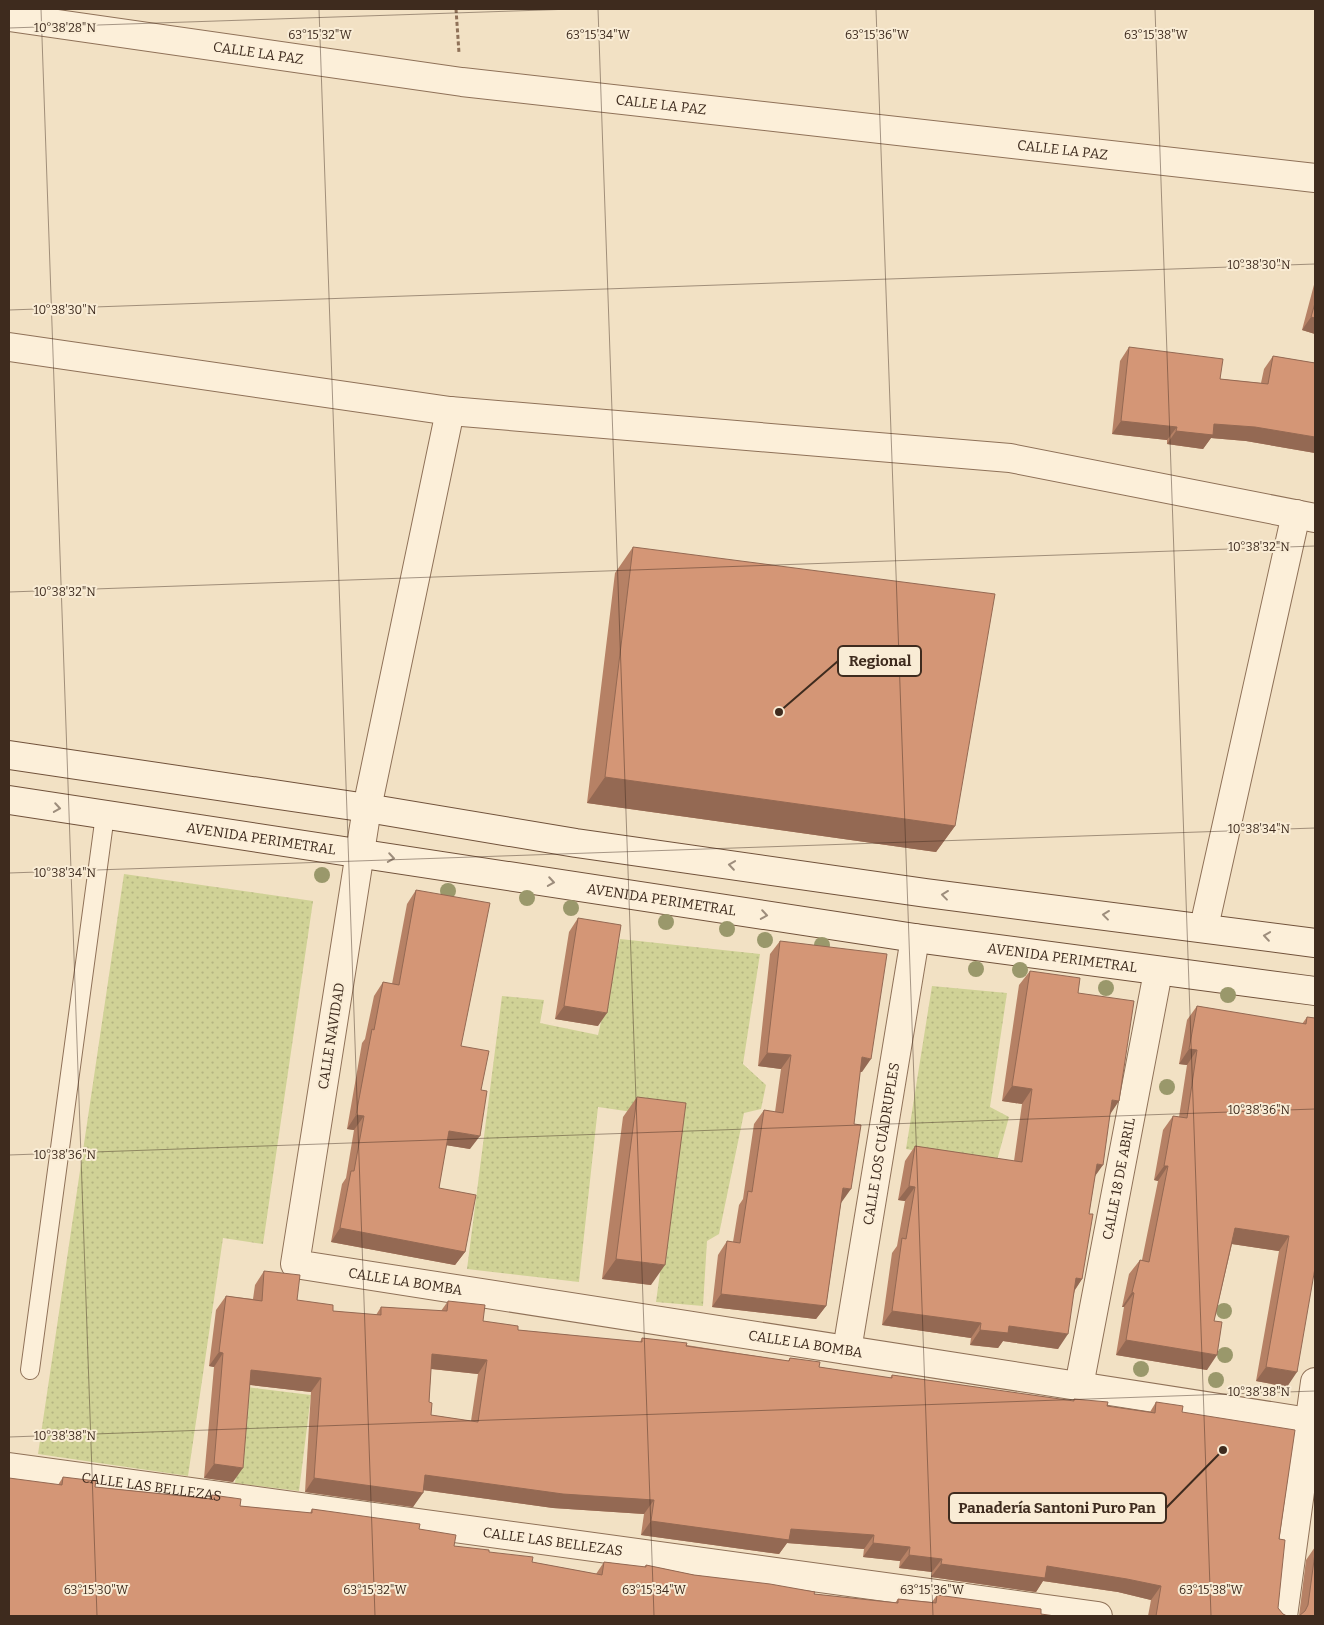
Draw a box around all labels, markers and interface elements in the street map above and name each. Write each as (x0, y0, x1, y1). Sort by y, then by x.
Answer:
text: 10°38'28"N (34, 21, 96, 35)
text: 63°15'32"W (288, 28, 352, 42)
text: 63°15'34"W (566, 28, 631, 42)
text: 63°15'36"W (845, 28, 910, 42)
text: 63°15'38"W (1124, 28, 1189, 42)
street label: CALLE LA PAZ (212, 38, 305, 68)
street label: CALLE LA PAZ (615, 91, 707, 118)
street label: CALLE LA PAZ (1016, 137, 1109, 164)
text: 10°38'30"N (1228, 258, 1291, 272)
text: 10°38'30"N (34, 303, 97, 317)
text: 10°38'32"N (1228, 540, 1290, 554)
text: 10°38'32"N (34, 585, 96, 599)
callout: Regional (838, 646, 921, 676)
text: Regional (849, 652, 912, 670)
one-way arrow (53, 802, 61, 812)
street label: AVENIDA PERIMETRAL (185, 819, 337, 859)
text: 10°38'34"N (1228, 822, 1291, 836)
one-way arrow (386, 852, 395, 862)
one-way arrow (727, 861, 736, 871)
text: 10°38'34"N (34, 866, 97, 880)
one-way arrow (547, 877, 556, 887)
street label: AVENIDA PERIMETRAL (586, 880, 737, 920)
one-way arrow (940, 890, 948, 901)
one-way arrow (760, 909, 768, 919)
one-way arrow (1102, 910, 1110, 921)
one-way arrow (1263, 931, 1271, 942)
street label: AVENIDA PERIMETRAL (986, 940, 1138, 976)
street label: CALLE NAVIDAD (315, 981, 348, 1091)
street label: CALLE LOS CUÁDRUPLES (860, 1061, 903, 1226)
text: 10°38'36"N (1228, 1103, 1291, 1117)
street label: CALLE 18 DE ABRIL (1099, 1116, 1139, 1241)
text: 10°38'36"N (34, 1148, 97, 1162)
street label: CALLE LA BOMBA (347, 1264, 464, 1299)
street label: CALLE LA BOMBA (747, 1327, 864, 1361)
text: 10°38'38"N (1228, 1385, 1291, 1399)
text: 10°38'38"N (34, 1429, 97, 1443)
street label: CALLE LAS BELLEZAS (81, 1469, 223, 1505)
callout: Panadería Santoni Puro Pan (949, 1493, 1166, 1523)
text: Panadería Santoni Puro Pan (958, 1499, 1156, 1517)
street label: CALLE LAS BELLEZAS (482, 1524, 624, 1560)
text: 63°15'30"W (64, 1583, 129, 1597)
text: 63°15'32"W (343, 1583, 407, 1597)
text: 63°15'34"W (622, 1583, 687, 1597)
text: 63°15'36"W (900, 1583, 965, 1597)
text: 63°15'38"W (1179, 1583, 1244, 1597)

